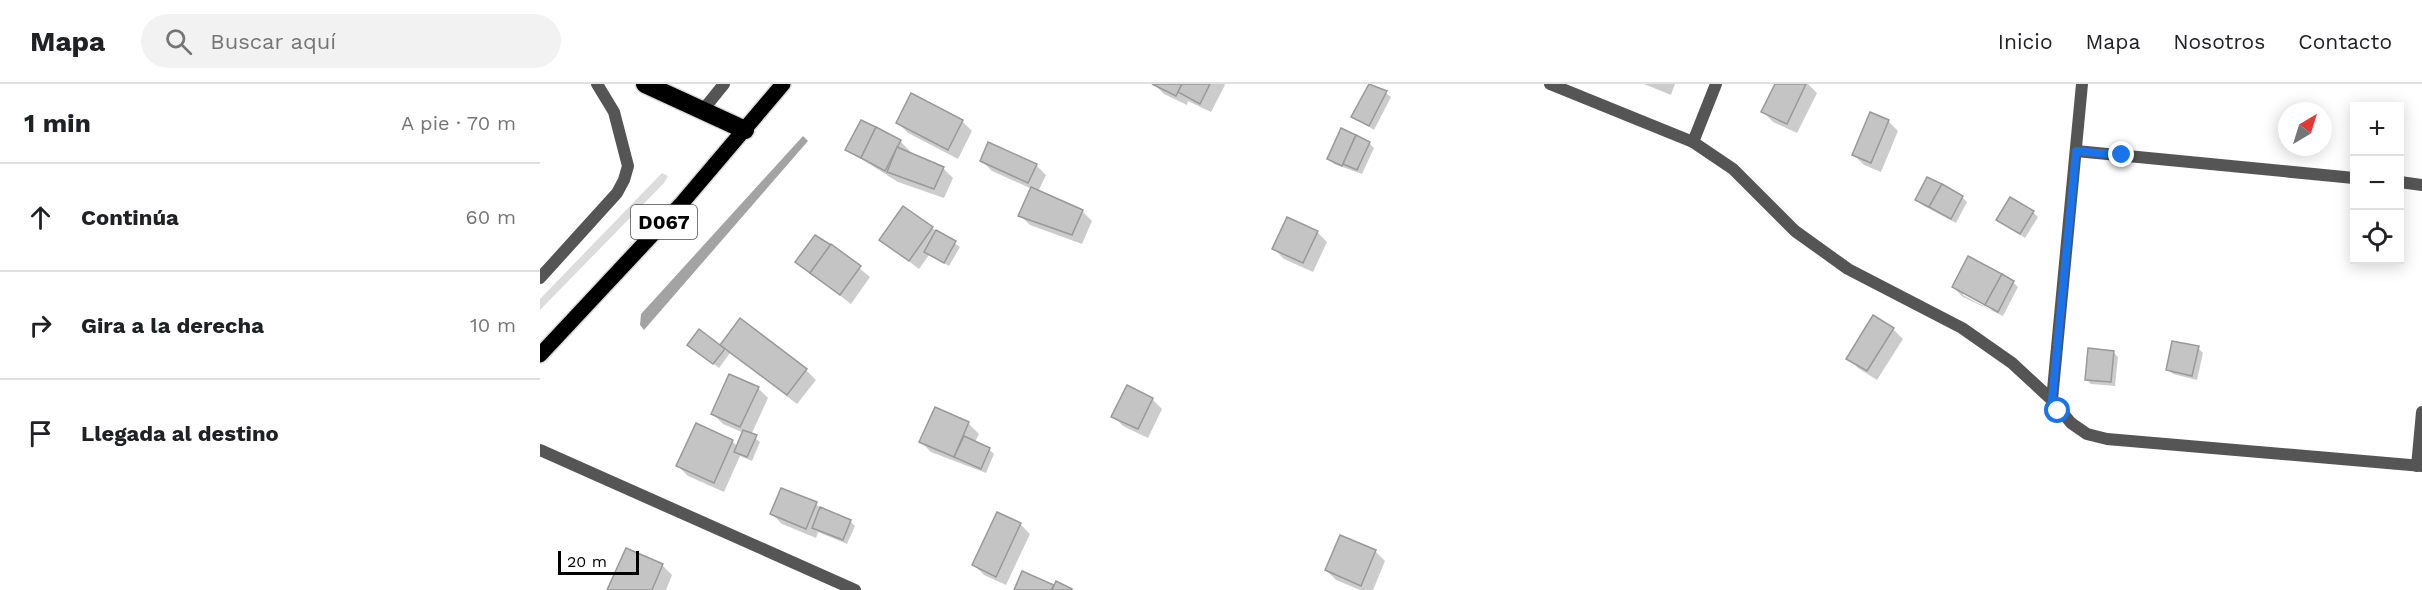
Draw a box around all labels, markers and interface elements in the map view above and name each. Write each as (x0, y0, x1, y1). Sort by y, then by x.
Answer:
search box (141, 14, 561, 68)
text: Mapa (30, 25, 105, 58)
icon: search (162, 25, 195, 58)
text: Buscar aquí (210, 29, 336, 54)
text: Inicio (1998, 29, 2053, 54)
text: Mapa (2086, 29, 2140, 54)
text: Nosotros (2173, 29, 2265, 54)
text: Contacto (2298, 29, 2392, 54)
north arrow (2278, 102, 2332, 156)
map controls (2350, 102, 2404, 264)
button: + (2350, 102, 2404, 156)
text: 1 min (24, 108, 91, 138)
text: A pie · 70 m (401, 111, 516, 135)
route end (2108, 141, 2134, 167)
button: − (2350, 156, 2404, 210)
icon: ahead (24, 201, 57, 234)
text: Continúa (81, 205, 179, 230)
text: 60 m (466, 205, 516, 229)
road number: D067 (631, 205, 697, 239)
button: locate (2350, 210, 2404, 264)
icon: right (24, 309, 57, 342)
text: Gira a la derecha (81, 313, 264, 338)
text: 10 m (470, 313, 516, 337)
route start (2044, 397, 2070, 423)
icon: arrive (24, 417, 57, 450)
text: Llegada al destino (81, 421, 279, 446)
scale bar (558, 548, 639, 576)
text: 20 m (567, 552, 607, 571)

